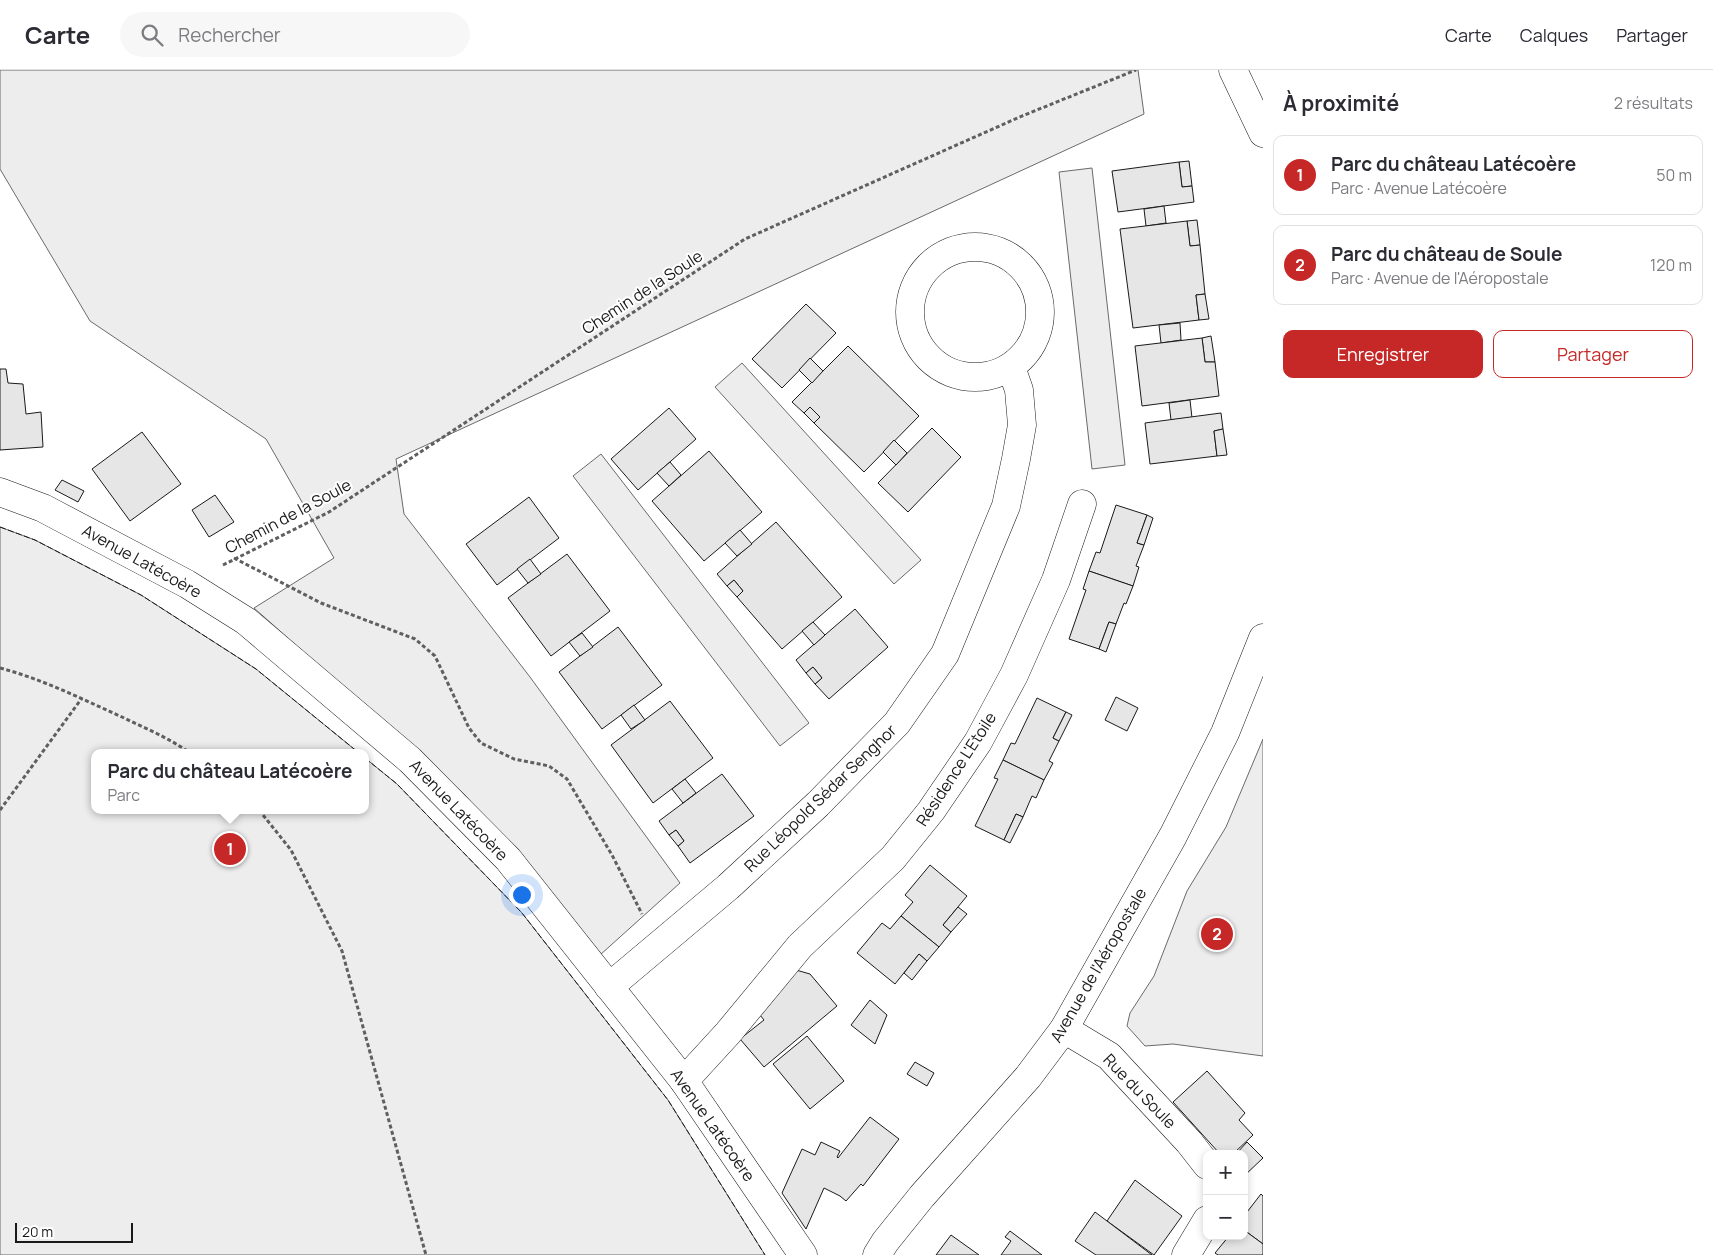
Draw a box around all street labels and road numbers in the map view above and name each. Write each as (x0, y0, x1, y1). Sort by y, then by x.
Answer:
street label: Chemin de la Soule (577, 245, 707, 339)
street label: Chemin de la Soule (221, 473, 355, 559)
street label: Avenue Latécoère (78, 519, 206, 603)
street label: Résidence L'Etoile (911, 708, 1001, 830)
street label: Rue Léopold Sédar Senghor (739, 719, 901, 877)
street label: Avenue Latécoère (405, 754, 513, 866)
street label: Avenue de l'Aéropostale (1045, 884, 1151, 1046)
street label: Rue du Soule (1099, 1049, 1181, 1133)
street label: Avenue Latécoère (666, 1064, 760, 1186)

